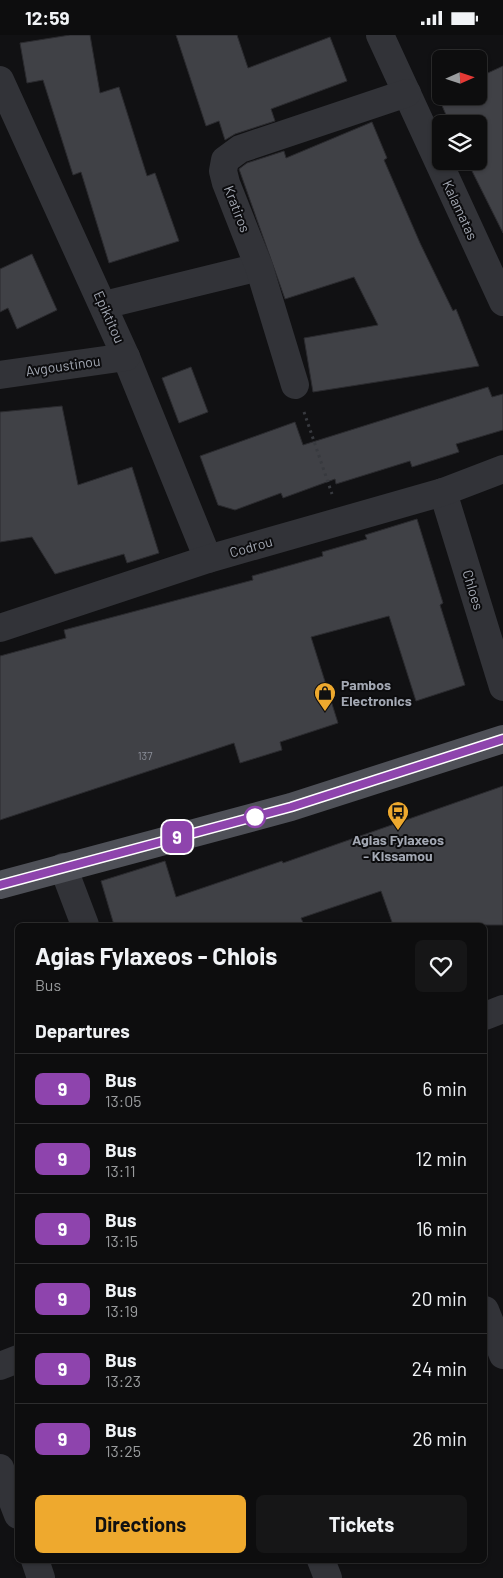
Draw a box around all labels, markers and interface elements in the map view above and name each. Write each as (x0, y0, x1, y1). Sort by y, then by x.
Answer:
text: 12:59 (25, 6, 70, 29)
north arrow (432, 50, 488, 105)
map controls (432, 50, 487, 170)
button: layers (432, 115, 487, 170)
street label: Kalamatas (439, 177, 482, 243)
street label: Kratiros (221, 183, 254, 235)
street label: Epiktitou (90, 288, 129, 346)
street label: Avgoustinou (25, 352, 101, 379)
street label: Codrou (227, 532, 274, 561)
street label: Chloes (459, 568, 488, 612)
place label: Pambos Electronics (341, 676, 412, 709)
shop icon: Pambos Electronics (313, 681, 337, 712)
house number: 137 (138, 749, 152, 762)
bus stop icon: Agias Fylaxeos - Kissamou (386, 800, 410, 831)
unlabelled marker (244, 806, 266, 828)
line badge: 9 (161, 821, 193, 853)
text: 9 (172, 826, 182, 848)
place label: Agias Fylaxeos - Kissamou (352, 831, 444, 864)
button: heart (415, 940, 467, 992)
text: Agias Fylaxeos - Chlois (35, 941, 277, 970)
text: Bus (35, 975, 61, 994)
text: Departures (35, 1019, 130, 1042)
text: Bus (105, 1068, 137, 1091)
text: 6 min (423, 1077, 467, 1100)
text: 9 (58, 1078, 67, 1100)
text: 13:05 (105, 1091, 142, 1110)
text: Bus (105, 1138, 137, 1161)
text: 12 min (416, 1147, 467, 1170)
text: 9 (58, 1148, 67, 1170)
text: 13:11 (105, 1161, 136, 1180)
text: Bus (105, 1208, 137, 1231)
text: 16 min (416, 1217, 467, 1240)
text: 9 (58, 1218, 67, 1240)
text: 13:15 (105, 1231, 138, 1250)
text: Bus (105, 1278, 137, 1301)
text: 20 min (411, 1287, 467, 1310)
text: 9 (58, 1288, 67, 1310)
text: 13:19 (105, 1301, 138, 1320)
text: Bus (105, 1348, 137, 1371)
text: 24 min (412, 1357, 467, 1380)
text: 9 (58, 1358, 67, 1380)
text: 13:23 (105, 1371, 141, 1390)
text: Bus (105, 1418, 137, 1441)
text: 26 min (412, 1427, 467, 1450)
text: 9 (58, 1428, 67, 1450)
text: 13:25 (105, 1441, 141, 1460)
button: Directions (35, 1495, 246, 1553)
button: Tickets (256, 1495, 467, 1553)

